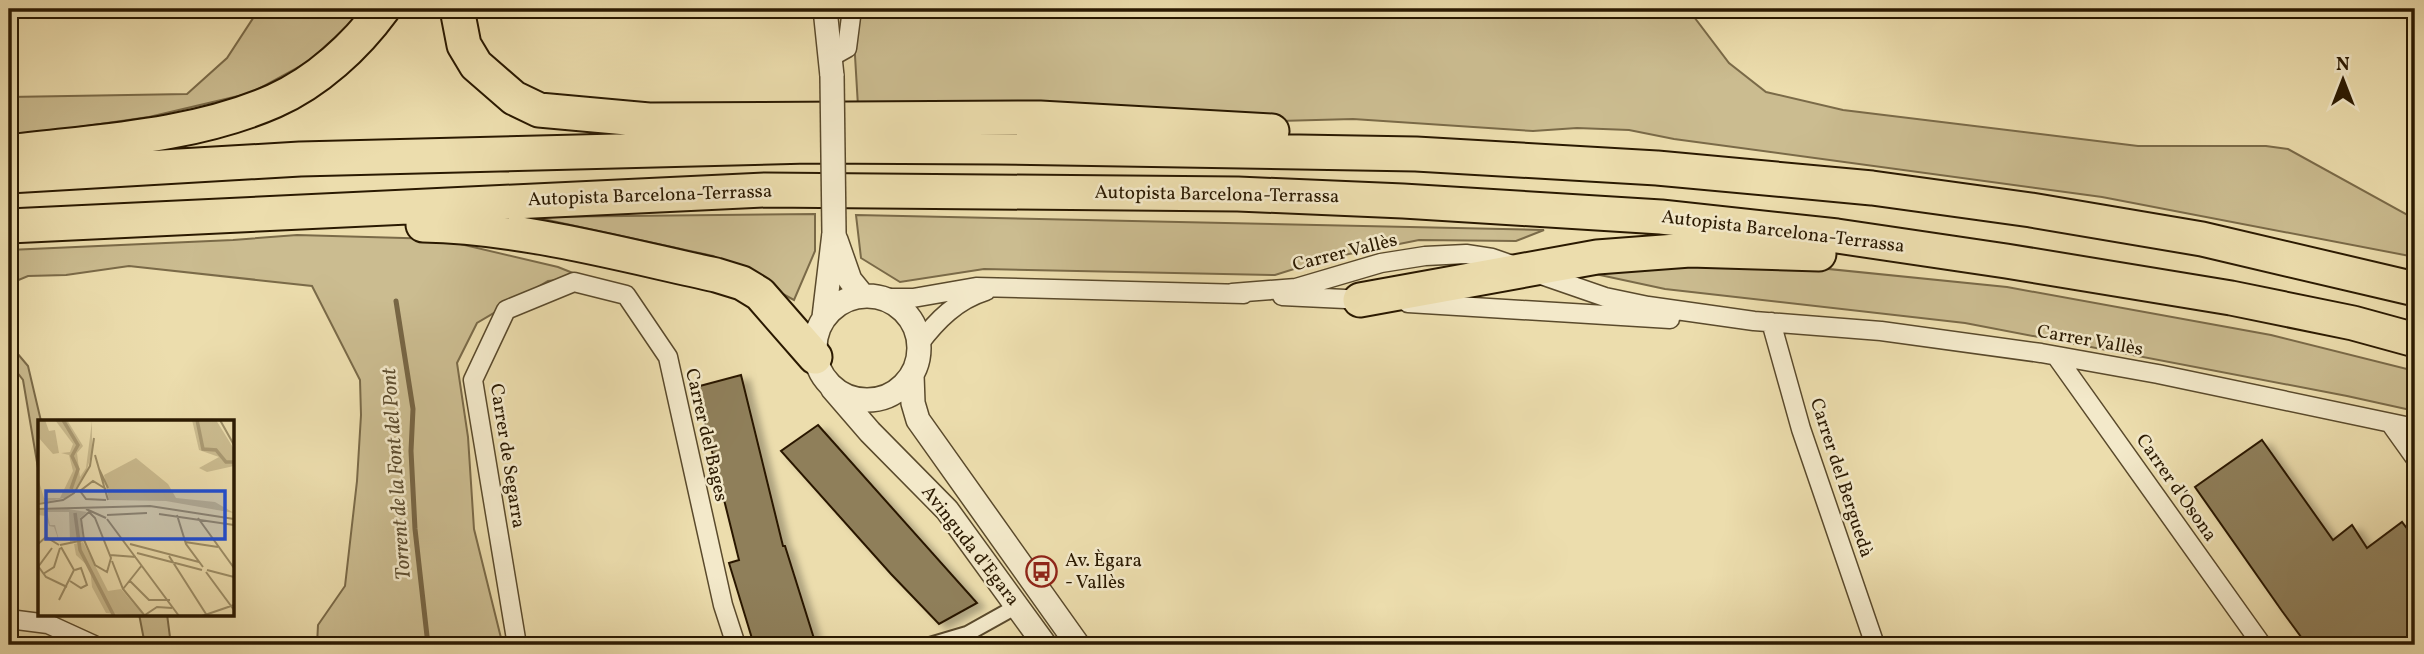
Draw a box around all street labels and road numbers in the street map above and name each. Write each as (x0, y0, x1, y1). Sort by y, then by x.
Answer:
street label: Autopista Barcelona-Terrassa (527, 179, 773, 213)
street label: Autopista Barcelona-Terrassa (1094, 180, 1340, 210)
street label: Autopista Barcelona-Terrassa (1660, 204, 1906, 260)
street label: Carrer Vallès (1290, 227, 1400, 279)
street label: Carrer Vallès (2035, 319, 2145, 363)
street label: Carrer del Bages (678, 366, 734, 504)
street label: Carrer de Segarra (483, 382, 531, 530)
street label: Carrer del Berguedà (1803, 395, 1879, 561)
street label: Carrer d'Osona (2129, 429, 2223, 547)
street label: Avinguda d'Egara (915, 480, 1025, 612)

